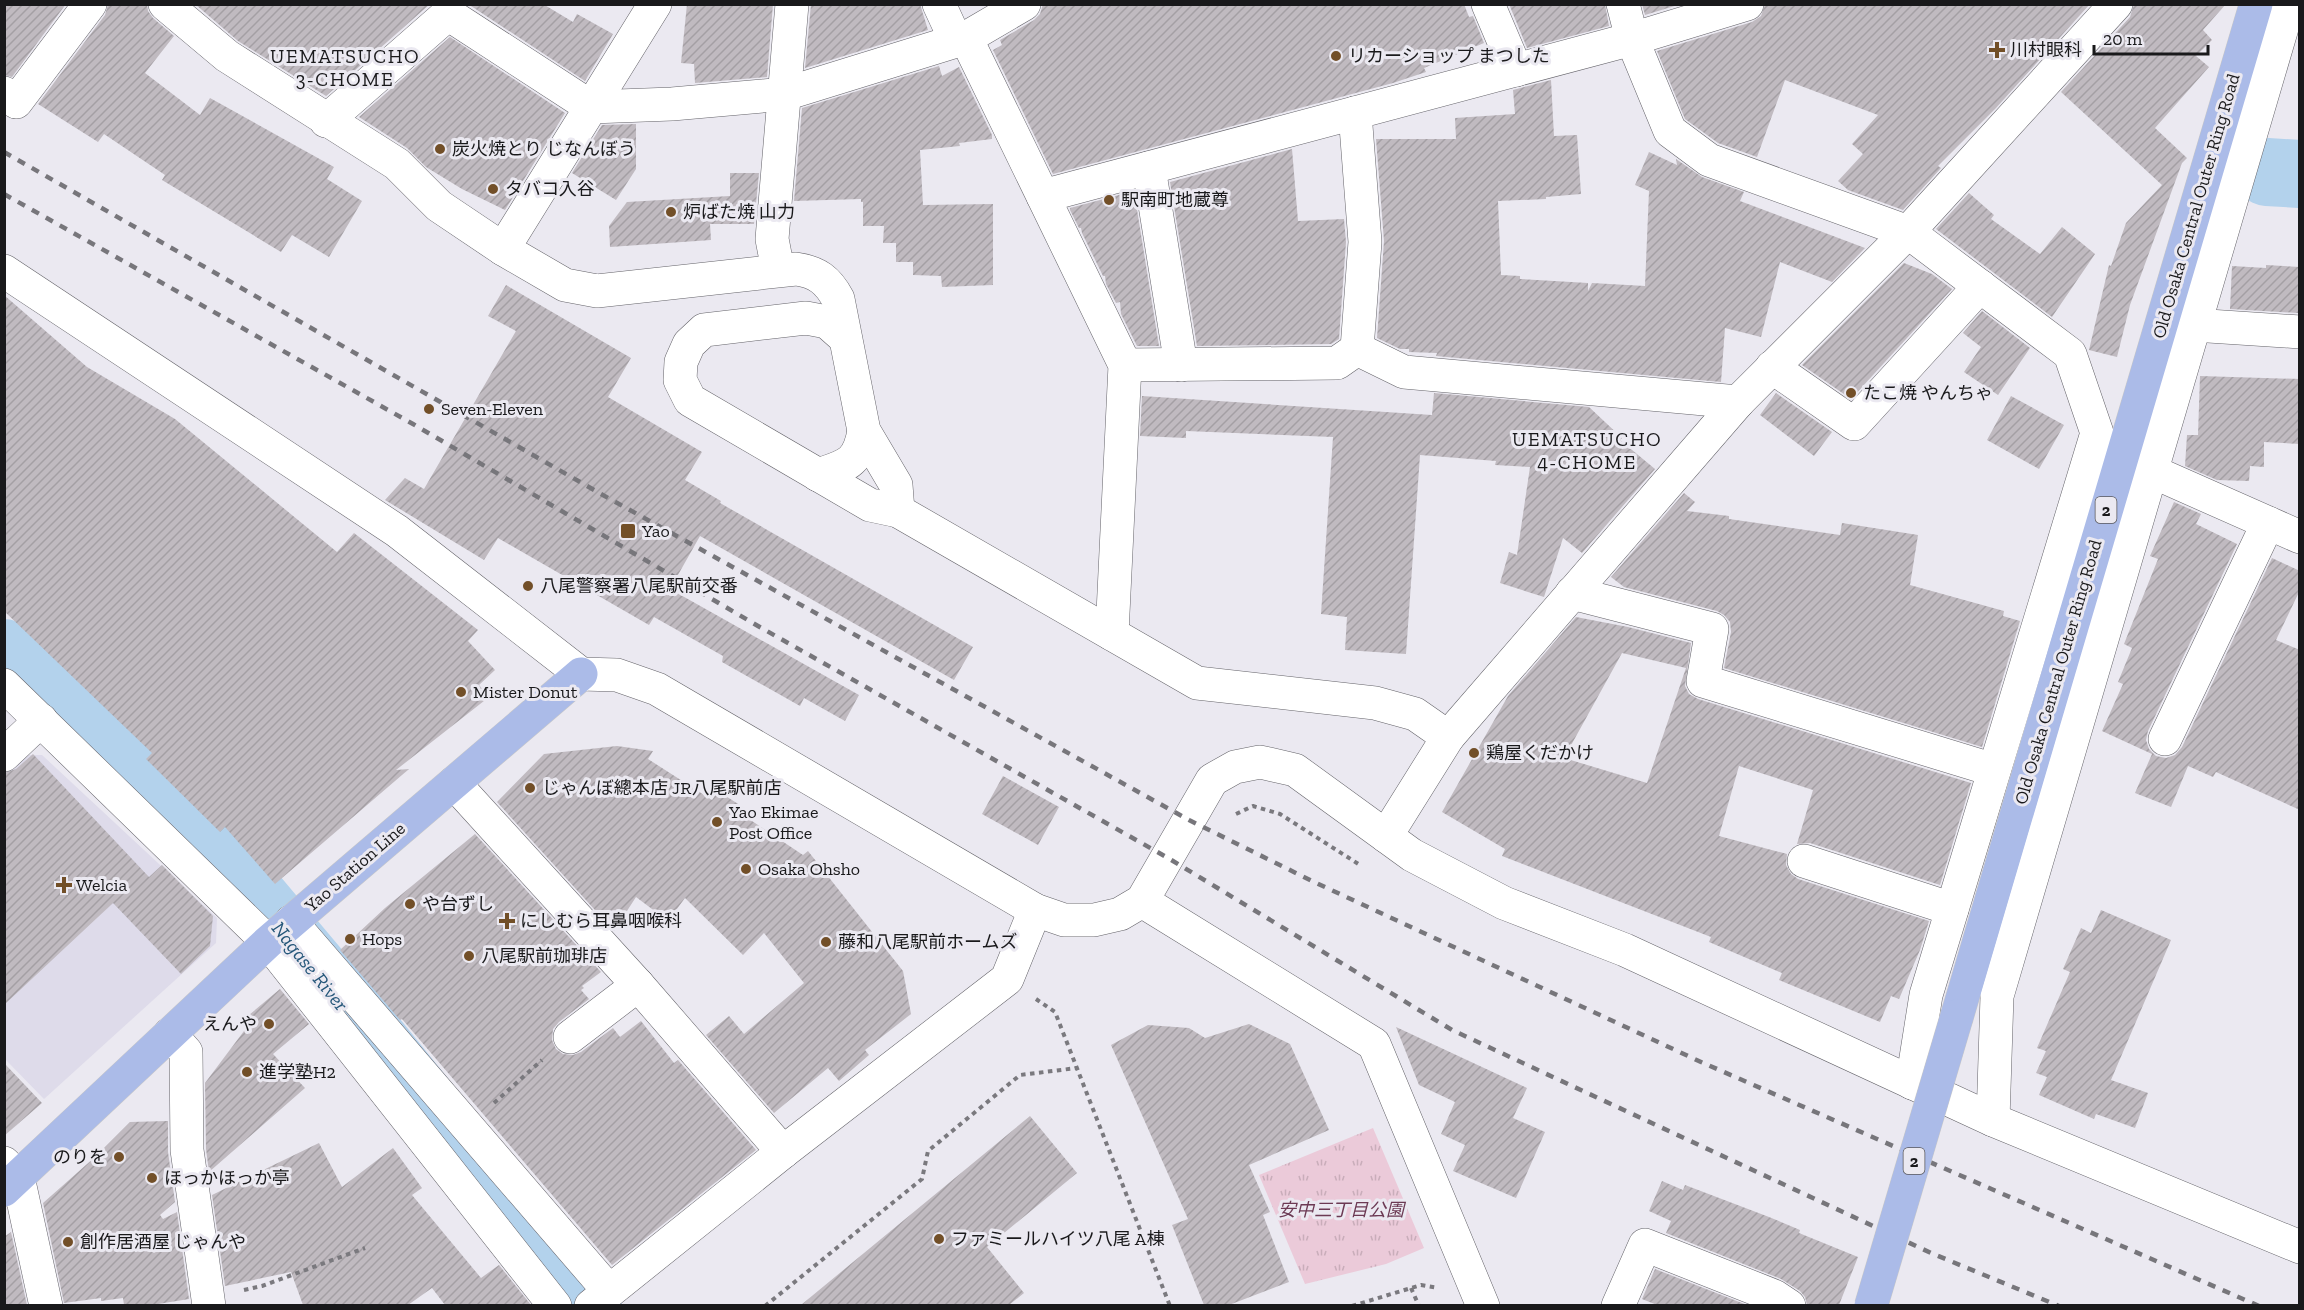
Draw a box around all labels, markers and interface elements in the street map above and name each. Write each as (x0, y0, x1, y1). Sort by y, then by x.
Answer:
scale bar (2094, 18, 2208, 56)
text: 20 m (2103, 28, 2143, 50)
place label: 川村眼科 (2010, 39, 2082, 61)
marker: 川村眼科 (1988, 41, 2006, 59)
district label: UEMATSUCHO 3-CHOME (270, 44, 420, 91)
place label: リカーショップ まつした (1348, 45, 1550, 67)
marker: リカーショップ まつした (1329, 49, 1343, 63)
street label: Old Osaka Central Outer Ring Road (2148, 71, 2244, 341)
place label: 炭火焼とり じなんぼう (452, 138, 636, 160)
marker: 炭火焼とり じなんぼう (433, 142, 447, 156)
place label: タバコ入谷 (505, 178, 595, 200)
marker: タバコ入谷 (486, 182, 500, 196)
place label: 駅南町地蔵尊 (1121, 189, 1229, 211)
marker: 駅南町地蔵尊 (1102, 193, 1116, 207)
place label: 炉ばた焼 山力 (683, 201, 795, 223)
marker: 炉ばた焼 山力 (664, 205, 678, 219)
place label: たこ焼 やんちゃ (1863, 382, 1993, 404)
marker: たこ焼 やんちゃ (1844, 386, 1858, 400)
place label: Seven-Eleven (441, 398, 544, 420)
marker: Seven-Eleven (422, 402, 436, 416)
district label: UEMATSUCHO 4-CHOME (1512, 427, 1662, 474)
road number: 2 (2096, 497, 2116, 523)
place label: Yao (641, 520, 670, 542)
marker: Yao (619, 522, 637, 540)
street label: Old Osaka Central Outer Ring Road (2010, 537, 2106, 807)
place label: 八尾警察署八尾駅前交番 (540, 575, 738, 597)
marker: 八尾警察署八尾駅前交番 (521, 579, 535, 593)
place label: Mister Donut (473, 681, 578, 703)
marker: Mister Donut (454, 685, 468, 699)
place label: 鶏屋くだかけ (1486, 742, 1594, 764)
marker: 鶏屋くだかけ (1467, 746, 1481, 760)
place label: じゃんぼ總本店 JR八尾駅前店 (542, 777, 781, 799)
marker: じゃんぼ總本店 JR八尾駅前店 (523, 781, 537, 795)
place label: Yao Ekimae Post Office (728, 801, 818, 844)
marker: Yao Ekimae Post Office (710, 815, 724, 829)
street label: Yao Station Line (300, 817, 410, 917)
place label: Osaka Ohsho (758, 858, 860, 880)
marker: Osaka Ohsho (739, 862, 753, 876)
place label: Welcia (76, 874, 128, 896)
marker: Welcia (57, 878, 71, 892)
place label: や台ずし (422, 893, 494, 915)
marker: や台ずし (403, 897, 417, 911)
place label: にしむら耳鼻咽喉科 (520, 910, 682, 932)
marker: にしむら耳鼻咽喉科 (498, 912, 516, 930)
water label: Nagase River (267, 917, 353, 1016)
place label: Hops (362, 928, 402, 950)
place label: 藤和八尾駅前ホームズ (838, 931, 1017, 953)
marker: Hops (343, 932, 357, 946)
marker: 藤和八尾駅前ホームズ (819, 935, 833, 949)
place label: 八尾駅前珈琲店 (481, 945, 607, 967)
marker: 八尾駅前珈琲店 (462, 949, 476, 963)
place label: えんや (203, 1013, 257, 1035)
marker: えんや (262, 1017, 276, 1031)
place label: 進学塾H2 (259, 1061, 336, 1083)
marker: 進学塾H2 (240, 1065, 254, 1079)
place label: のりを (53, 1146, 107, 1168)
road number: 2 (1904, 1148, 1924, 1174)
marker: のりを (112, 1150, 126, 1164)
place label: ほっかほっか亭 (164, 1167, 290, 1189)
marker: ほっかほっか亭 (145, 1171, 159, 1185)
park label: 安中三丁目公園 (1278, 1199, 1407, 1221)
place label: ファミールハイツ八尾 A棟 (951, 1228, 1164, 1250)
place label: 創作居酒屋 じゃんや (80, 1231, 246, 1253)
marker: ファミールハイツ八尾 A棟 (932, 1232, 946, 1246)
marker: 創作居酒屋 じゃんや (61, 1235, 75, 1249)

